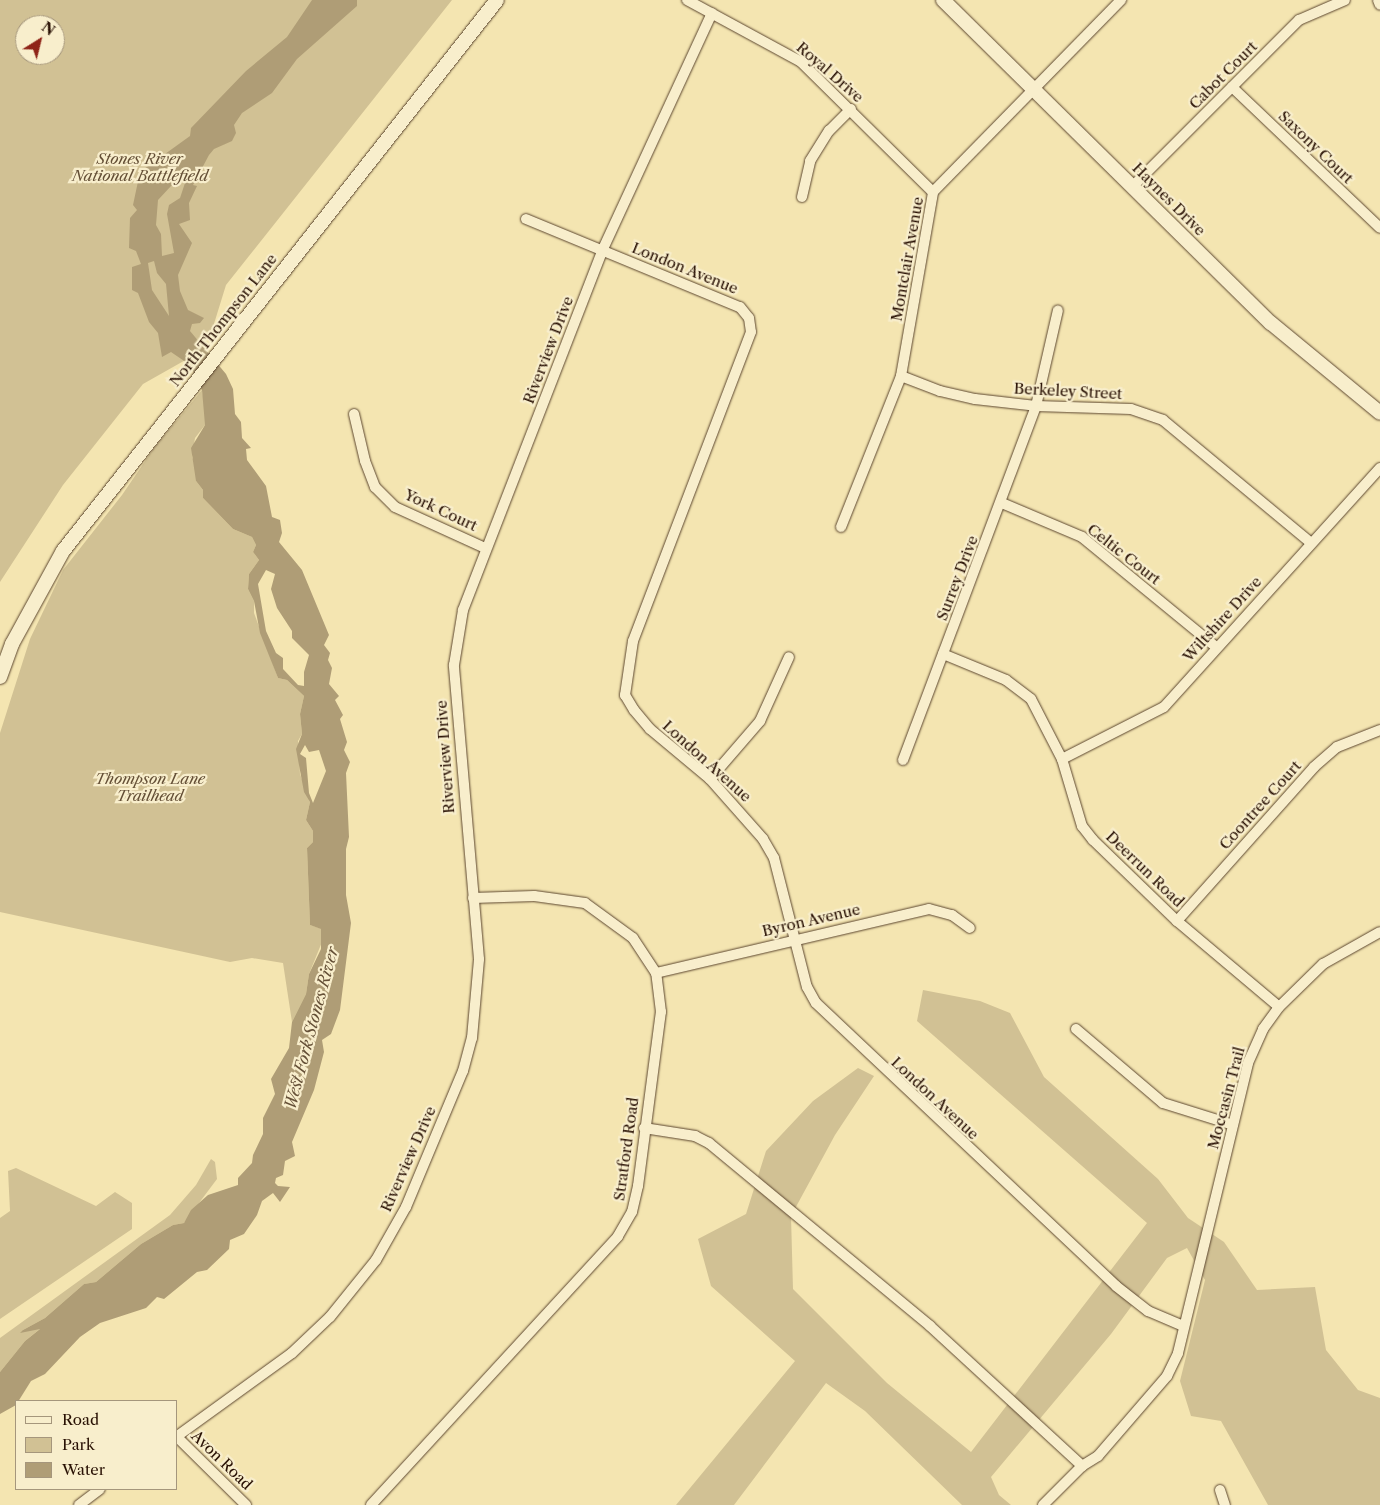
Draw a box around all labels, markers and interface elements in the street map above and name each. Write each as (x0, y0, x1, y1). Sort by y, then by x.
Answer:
north arrow (15, 15, 65, 65)
text: N (38, 18, 58, 40)
street label: Cabot Court (1185, 37, 1261, 113)
street label: Royal Drive (793, 38, 867, 106)
street label: Saxony Court (1275, 107, 1357, 187)
park label: Stones River National Battlefield (72, 149, 208, 184)
street label: Haynes Drive (1129, 159, 1209, 239)
street label: Montclair Avenue (887, 195, 927, 323)
street label: London Avenue (629, 238, 741, 298)
street label: North Thompson Lane (165, 250, 281, 390)
street label: Riverview Drive (519, 294, 577, 406)
street label: Berkeley Street (1013, 379, 1123, 403)
street label: York Court (402, 485, 480, 535)
street label: Celtic Court (1084, 520, 1164, 588)
street label: Surrey Drive (932, 533, 982, 623)
street label: Wiltshire Drive (1179, 573, 1265, 665)
street label: Riverview Drive (432, 700, 458, 814)
street label: London Avenue (659, 716, 755, 806)
street label: Coontree Court (1215, 757, 1305, 853)
park label: Thompson Lane Trailhead (95, 769, 205, 804)
street label: Deerrun Road (1102, 827, 1188, 911)
street label: Byron Avenue (760, 900, 862, 940)
water label: West Fork Stones River (280, 944, 342, 1112)
street label: Moccasin Trail (1204, 1045, 1248, 1151)
street label: London Avenue (887, 1053, 983, 1143)
street label: Stratford Road (610, 1096, 642, 1202)
street label: Riverview Drive (377, 1103, 439, 1215)
legend (15, 1400, 178, 1490)
text: Road (62, 1410, 99, 1429)
street label: Avon Road (188, 1427, 256, 1493)
text: Park (62, 1435, 95, 1454)
text: Water (62, 1460, 105, 1479)

